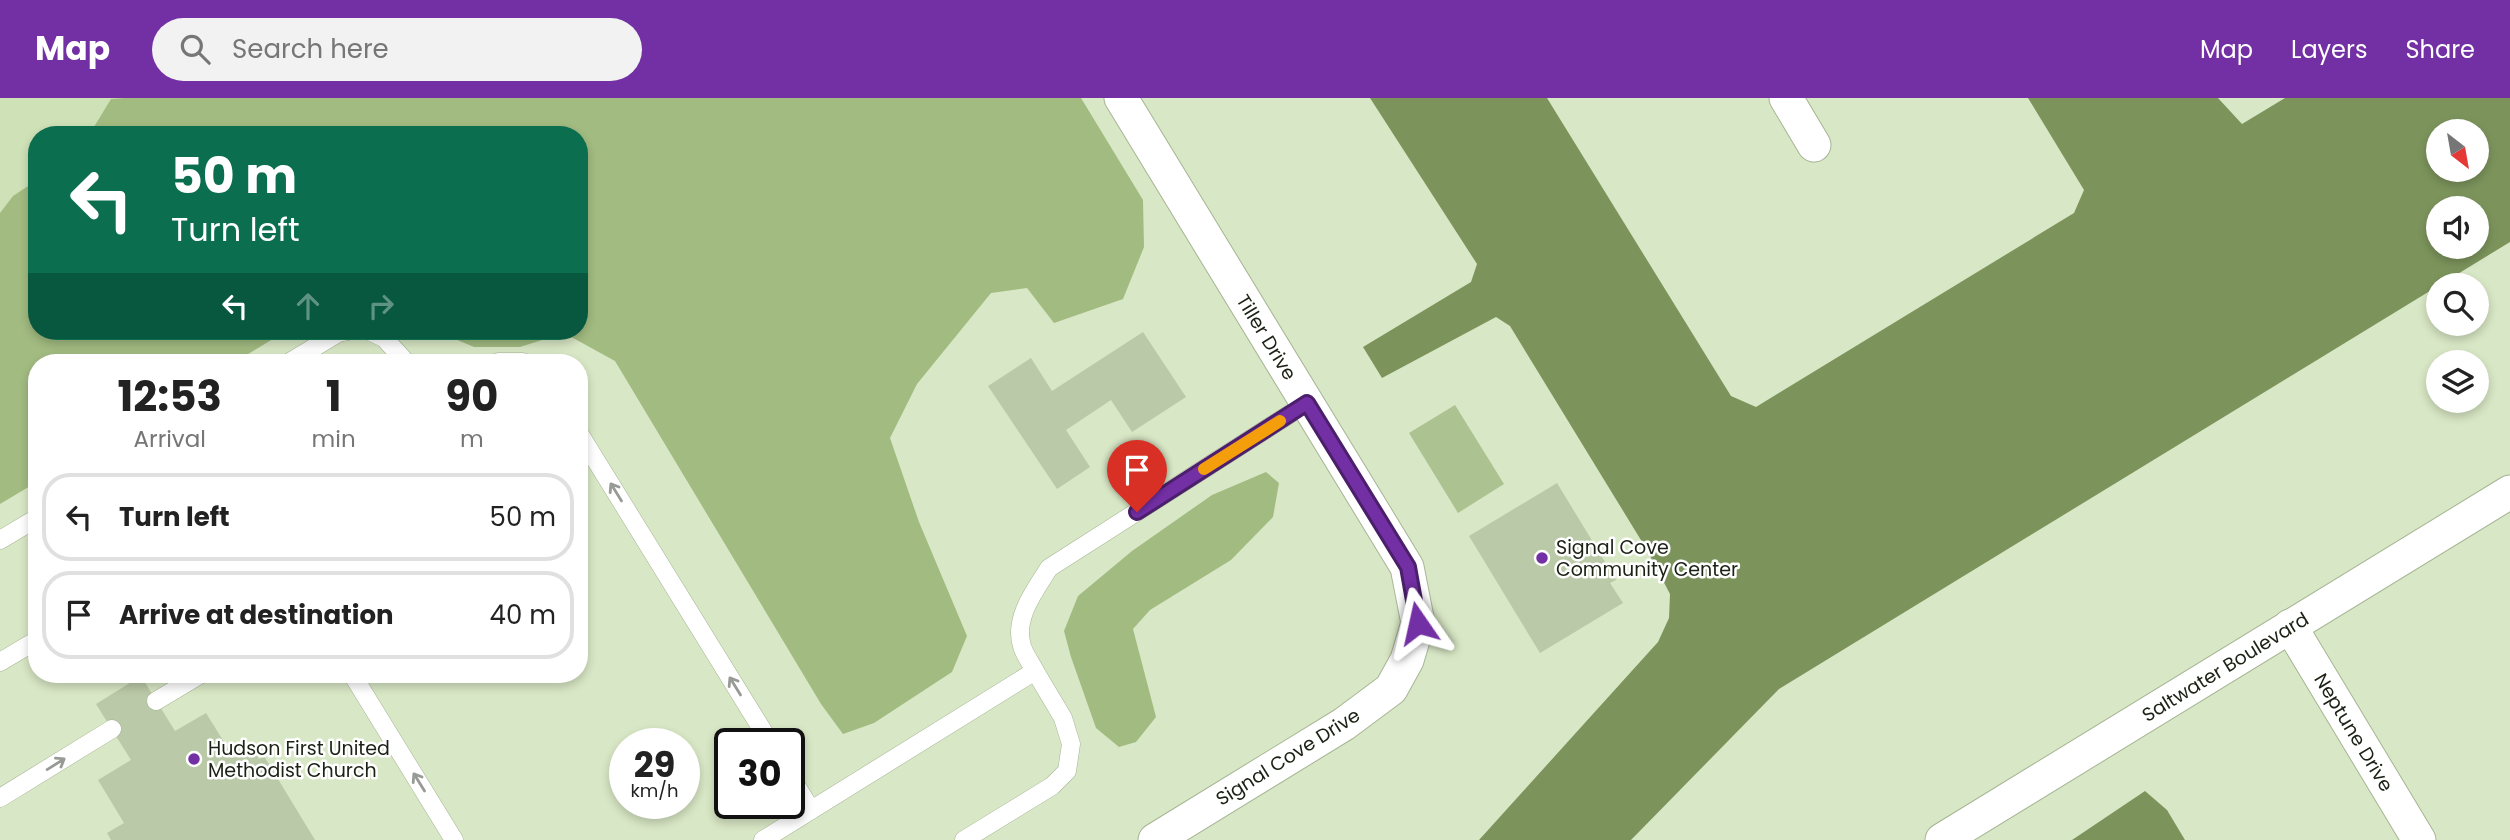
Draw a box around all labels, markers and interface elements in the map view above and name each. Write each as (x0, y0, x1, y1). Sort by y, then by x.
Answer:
search box (152, 18, 642, 81)
text: Map (35, 25, 110, 72)
icon: search (176, 30, 214, 68)
text: Search here (232, 31, 389, 67)
text: Map (2200, 33, 2253, 66)
text: Layers (2291, 33, 2367, 66)
text: Share (2405, 33, 2475, 66)
north arrow (2426, 119, 2488, 182)
map controls (2426, 119, 2489, 413)
text: 50 m (171, 142, 297, 210)
icon: left (56, 154, 147, 245)
button: sound (2426, 196, 2489, 259)
text: Turn left (171, 207, 300, 252)
button: search (2426, 273, 2489, 336)
icon: left (216, 287, 254, 325)
icon: ahead (289, 287, 327, 325)
icon: right (362, 287, 400, 325)
street label: Tiller Drive (1230, 289, 1303, 385)
button: layers (2426, 350, 2489, 413)
text: 12:53 (118, 367, 222, 426)
text: 1 (326, 367, 341, 426)
text: 90 (445, 367, 498, 426)
text: Arrival (134, 423, 206, 455)
text: min (312, 423, 356, 455)
text: m (460, 423, 484, 455)
pin (1107, 440, 1167, 512)
icon: arrive (1118, 451, 1156, 489)
one-way arrow (608, 483, 623, 502)
icon: left (60, 498, 98, 536)
text: Turn left (119, 499, 230, 535)
text: 50 m (490, 499, 556, 535)
place label: Signal Cove Community Center (1556, 534, 1738, 583)
marker: Signal Cove Community Center (1534, 550, 1550, 566)
position arrow (1381, 586, 1455, 660)
icon: arrive (60, 596, 98, 634)
text: Arrive at destination (119, 597, 394, 633)
text: 40 m (490, 597, 556, 633)
street label: Saltwater Boulevard (2137, 605, 2314, 728)
street label: Neptune Drive (2308, 668, 2400, 796)
one-way arrow (728, 676, 742, 696)
street label: Signal Cove Drive (1211, 702, 1365, 812)
speed limit sign: 30 (714, 728, 805, 819)
place label: Hudson First United Methodist Church (208, 735, 390, 784)
text: 29 (634, 740, 675, 789)
marker: Hudson First United Methodist Church (186, 751, 202, 767)
one-way arrow (45, 756, 65, 770)
one-way arrow (411, 773, 426, 792)
text: km/h (631, 778, 678, 803)

